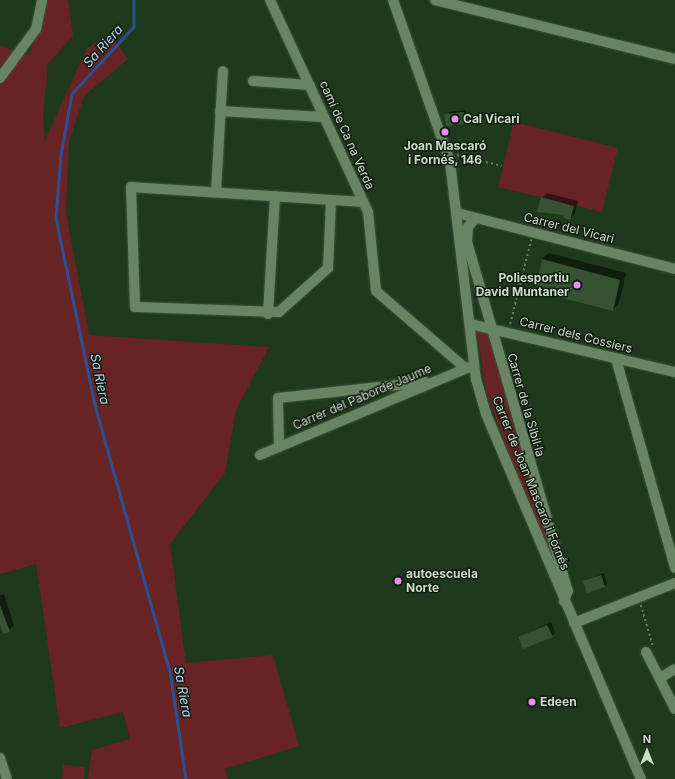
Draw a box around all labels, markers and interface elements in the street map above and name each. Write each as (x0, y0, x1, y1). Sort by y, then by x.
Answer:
water label: Sa Riera (80, 22, 126, 70)
street label: camí de Ca na Verda (317, 78, 377, 192)
place label: Cal Vicari (463, 112, 520, 126)
marker: Cal Vicari (450, 114, 460, 124)
marker: Joan Mascaró i Fornés, 146 (440, 127, 450, 137)
place label: Joan Mascaró i Fornés, 146 (404, 139, 486, 167)
street label: Carrer del Vicari (522, 210, 616, 246)
place label: Poliesportiu David Muntaner (476, 271, 569, 299)
marker: Poliesportiu David Muntaner (572, 280, 582, 290)
street label: Carrer dels Cossiers (518, 314, 634, 356)
water label: Sa Riera (87, 352, 113, 406)
street label: Carrer de la Sibil·la (504, 352, 548, 458)
street label: Carrer del Paborde Jaume (291, 361, 433, 433)
street label: Carrer de Joan Mascaró i Fornés (489, 394, 573, 572)
place label: autoescuela Norte (406, 567, 478, 595)
marker: autoescuela Norte (393, 576, 403, 586)
water label: Sa Riera (171, 665, 195, 719)
place label: Edeen (540, 695, 577, 709)
marker: Edeen (527, 697, 537, 707)
north arrow (627, 731, 667, 771)
text: N (643, 732, 651, 746)

